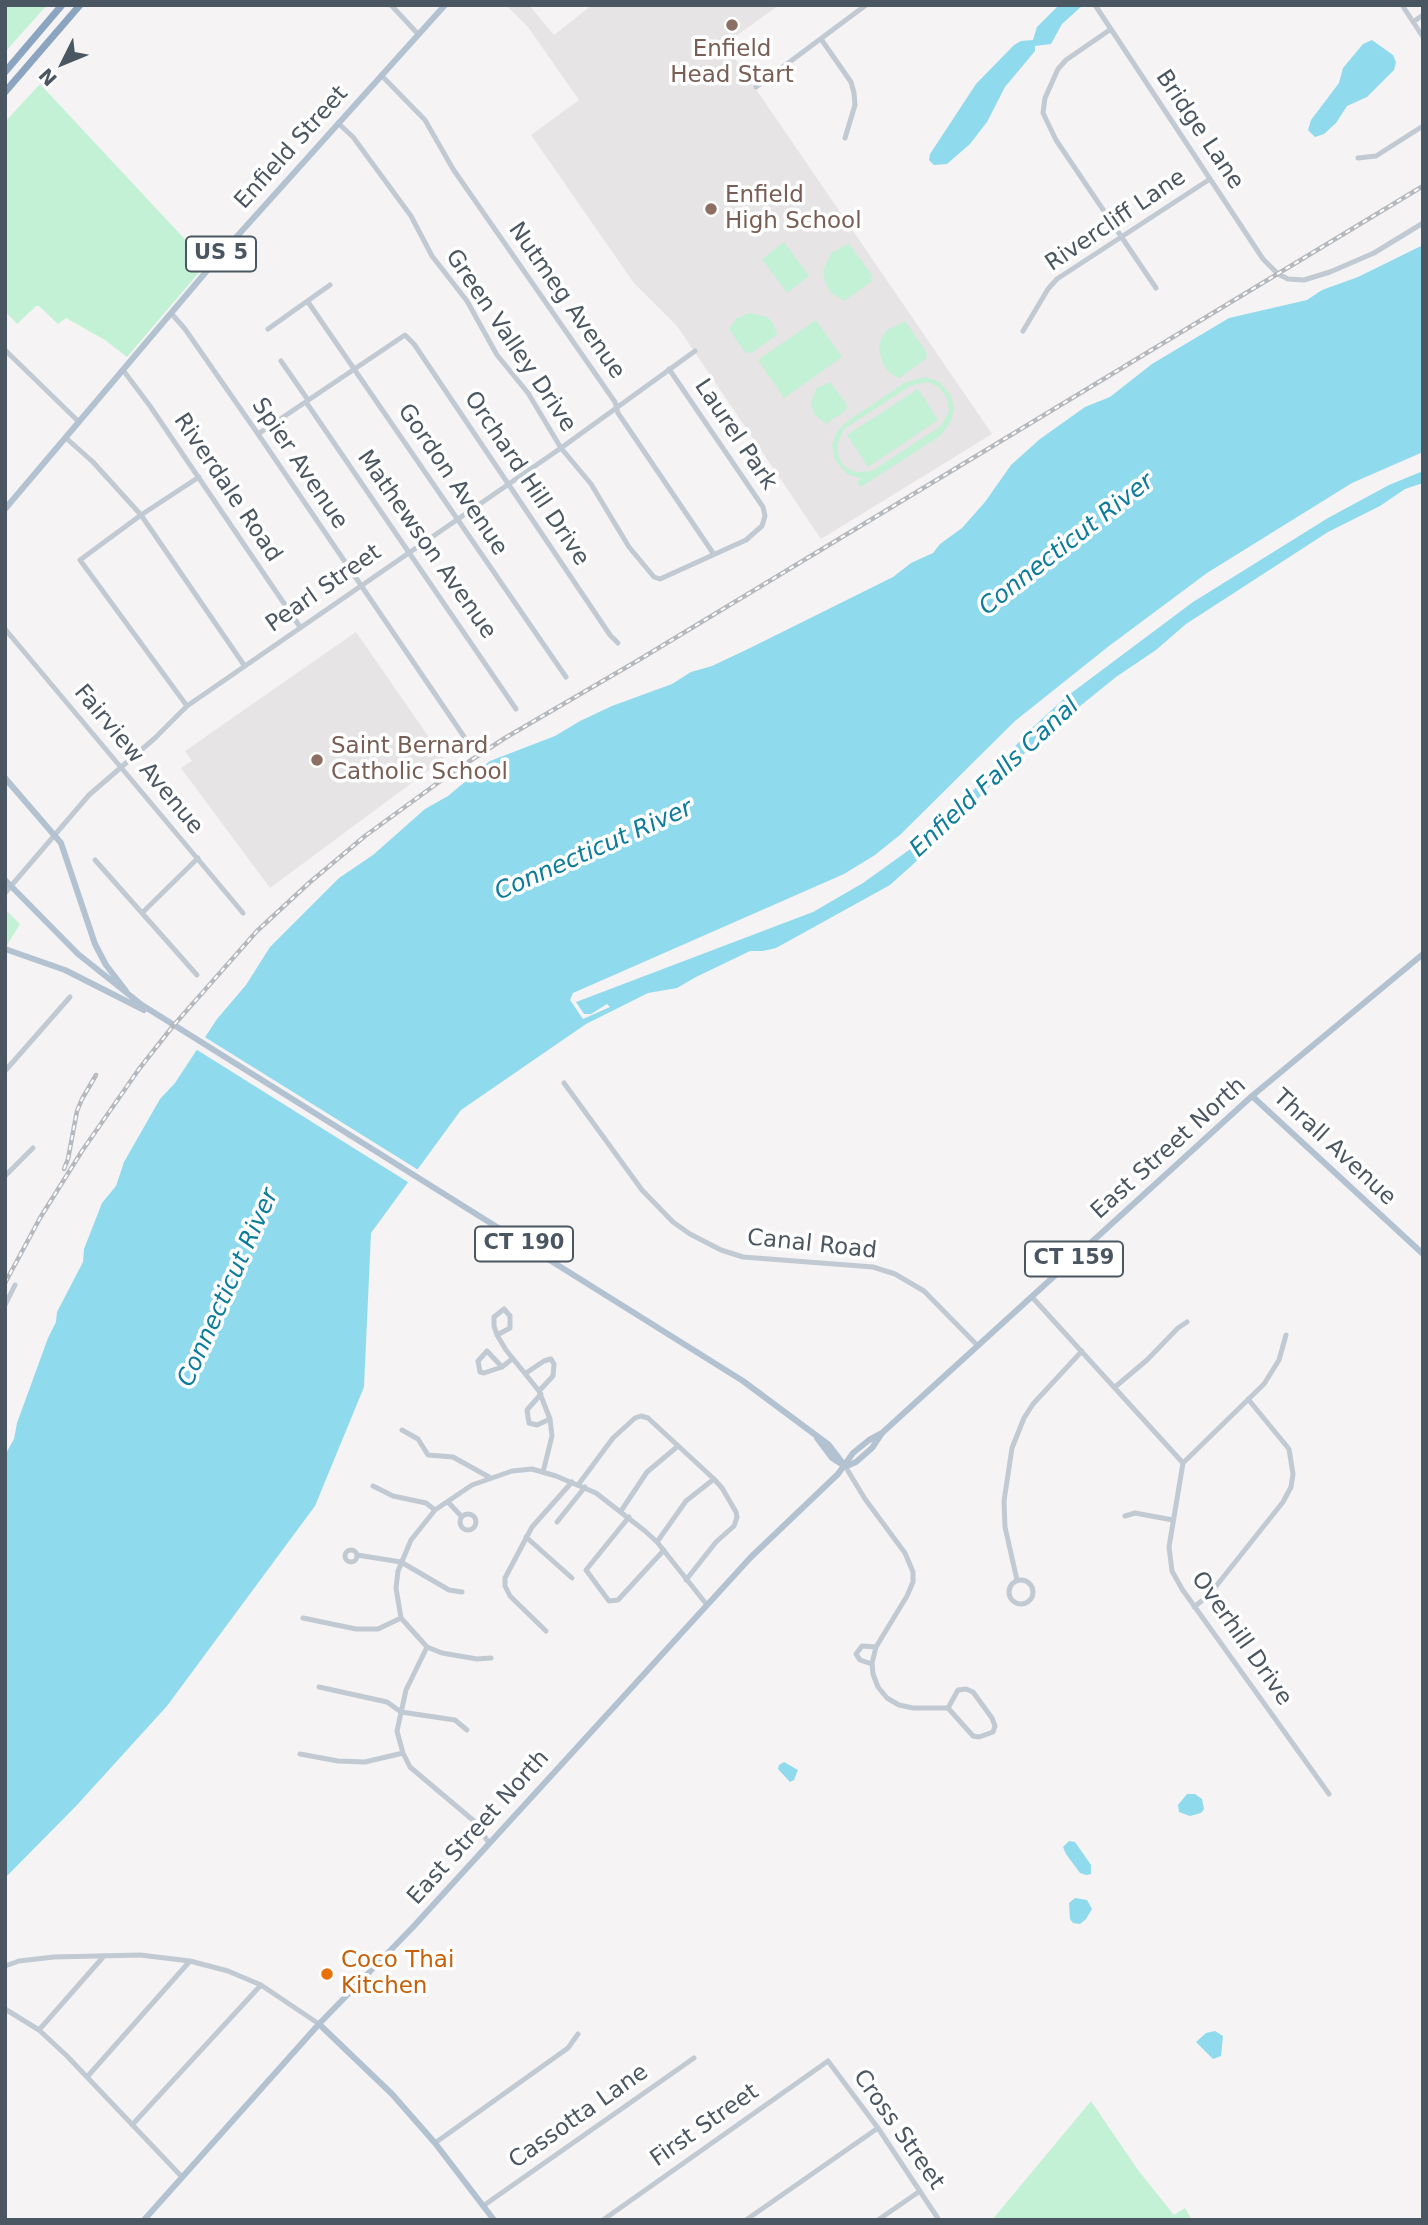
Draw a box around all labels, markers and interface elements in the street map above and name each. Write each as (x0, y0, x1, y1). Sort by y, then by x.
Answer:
marker: Enfield Head Start (724, 17, 740, 33)
north arrow (28, 28, 98, 98)
place label: Enfield Head Start (670, 36, 794, 90)
text: N (34, 64, 61, 91)
street label: Bridge Lane (1149, 65, 1249, 195)
street label: Enfield Street (230, 81, 354, 215)
street label: Rivercliff Lane (1041, 164, 1191, 278)
place label: Enfield High School (725, 182, 862, 236)
marker: Enfield High School (703, 201, 719, 217)
street label: Nutmeg Avenue (502, 217, 630, 385)
road number: US 5 (186, 236, 256, 272)
street label: Green Valley Drive (439, 245, 581, 437)
street label: Laurel Park (688, 374, 782, 496)
street label: Orchard Hill Drive (457, 387, 595, 571)
street label: Spier Avenue (245, 393, 353, 535)
street label: Gordon Avenue (391, 399, 513, 561)
street label: Riverdale Road (167, 408, 287, 568)
street label: Mathewson Avenue (350, 445, 502, 645)
water label: Connecticut River (974, 468, 1160, 622)
street label: Pearl Street (261, 539, 387, 639)
street label: Fairview Avenue (67, 680, 209, 840)
water label: Enfield Falls Canal (905, 692, 1085, 864)
place label: Saint Bernard Catholic School (331, 733, 508, 787)
marker: Saint Bernard Catholic School (309, 752, 325, 768)
water label: Connecticut River (491, 794, 697, 908)
street label: East Street North (1086, 1072, 1252, 1226)
street label: Thrall Avenue (1267, 1084, 1401, 1212)
water label: Connecticut River (172, 1185, 286, 1391)
street label: Canal Road (746, 1224, 878, 1266)
road number: CT 190 (475, 1226, 573, 1262)
road number: CT 159 (1025, 1242, 1123, 1276)
street label: Overhill Drive (1185, 1567, 1297, 1711)
street label: East Street North (402, 1745, 556, 1911)
place label: Coco Thai Kitchen (341, 1947, 454, 2001)
marker: Coco Thai Kitchen (319, 1966, 335, 1982)
street label: Cassotta Lane (504, 2059, 654, 2175)
street label: Cross Street (846, 2065, 950, 2195)
street label: First Street (646, 2079, 764, 2173)

